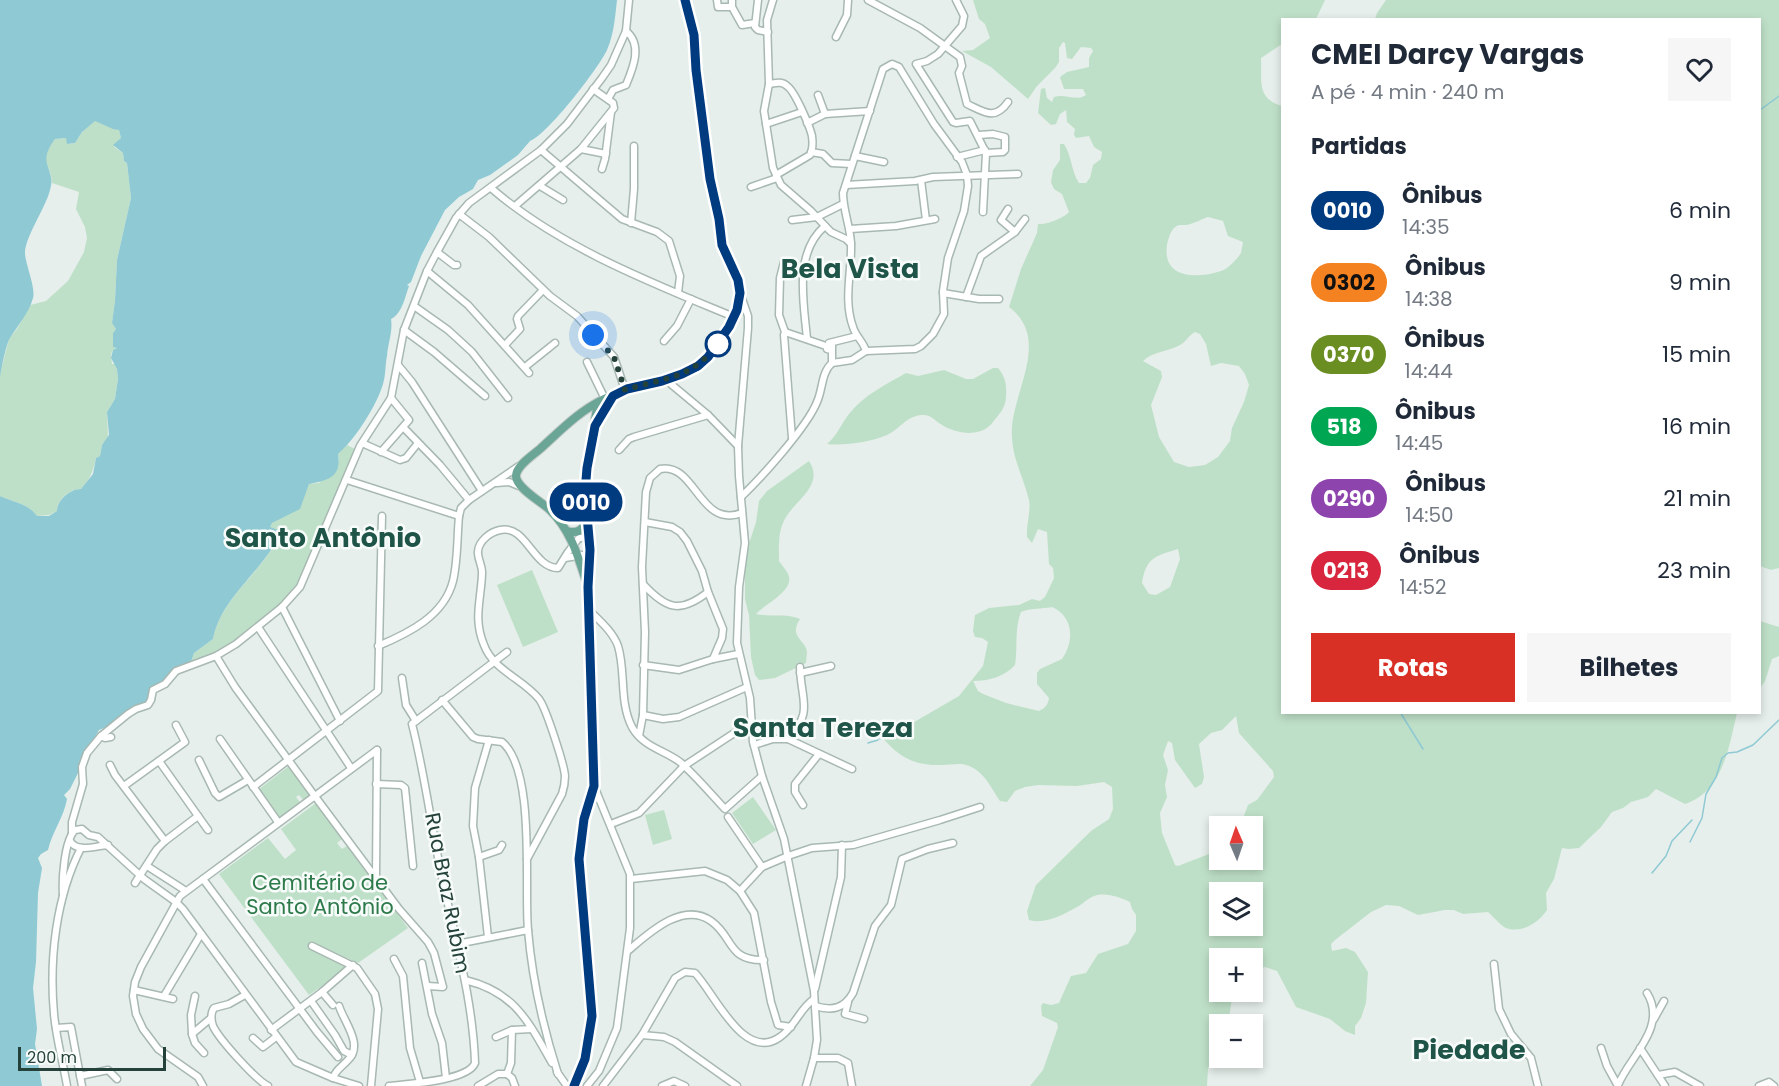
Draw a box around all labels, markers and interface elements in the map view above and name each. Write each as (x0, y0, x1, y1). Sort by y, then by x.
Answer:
text: CMEI Darcy Vargas (1311, 35, 1584, 74)
button: heart (1668, 38, 1731, 101)
text: A pé · 4 min · 240 m (1311, 78, 1504, 106)
text: Partidas (1311, 131, 1407, 162)
text: Ônibus (1402, 180, 1483, 211)
text: 6 min (1669, 195, 1731, 226)
text: 0010 (1323, 196, 1372, 225)
text: 14:35 (1402, 213, 1450, 241)
district label: Bela Vista (781, 250, 919, 287)
text: Ônibus (1405, 252, 1486, 283)
text: 9 min (1669, 267, 1731, 298)
text: 0302 (1323, 268, 1375, 297)
text: 14:38 (1405, 285, 1453, 313)
your location (578, 320, 608, 350)
text: Ônibus (1404, 324, 1485, 355)
unlabelled marker (705, 331, 731, 357)
text: 15 min (1662, 339, 1731, 370)
text: 0370 (1323, 340, 1374, 369)
text: 14:44 (1404, 357, 1453, 385)
text: Ônibus (1395, 396, 1476, 427)
text: 16 min (1662, 411, 1731, 442)
text: 518 (1326, 412, 1362, 441)
text: 14:45 (1395, 429, 1443, 457)
text: Ônibus (1405, 468, 1486, 499)
line badge: 0010 (544, 482, 628, 522)
text: 21 min (1663, 483, 1731, 514)
text: 0290 (1323, 484, 1375, 513)
text: 0010 (562, 488, 610, 517)
text: 14:50 (1405, 501, 1454, 529)
district label: Santo Antônio (225, 519, 421, 556)
text: Ônibus (1399, 540, 1480, 571)
text: 23 min (1657, 555, 1731, 586)
text: 0213 (1323, 556, 1369, 585)
text: 14:52 (1399, 573, 1447, 601)
button: Rotas (1311, 633, 1515, 702)
button: Bilhetes (1527, 633, 1731, 702)
district label: Santa Tereza (733, 709, 913, 746)
street label: Rua Braz Rubim (418, 810, 478, 976)
north arrow (1209, 816, 1263, 870)
map controls (1209, 816, 1263, 1068)
park label: Cemitério de Santo Antônio (246, 868, 394, 921)
button: layers (1209, 882, 1263, 936)
button: + (1209, 948, 1263, 1002)
button: − (1209, 1014, 1263, 1068)
district label: Piedade (1412, 1031, 1526, 1068)
scale bar (18, 1044, 166, 1072)
text: 200 m (27, 1046, 77, 1069)

